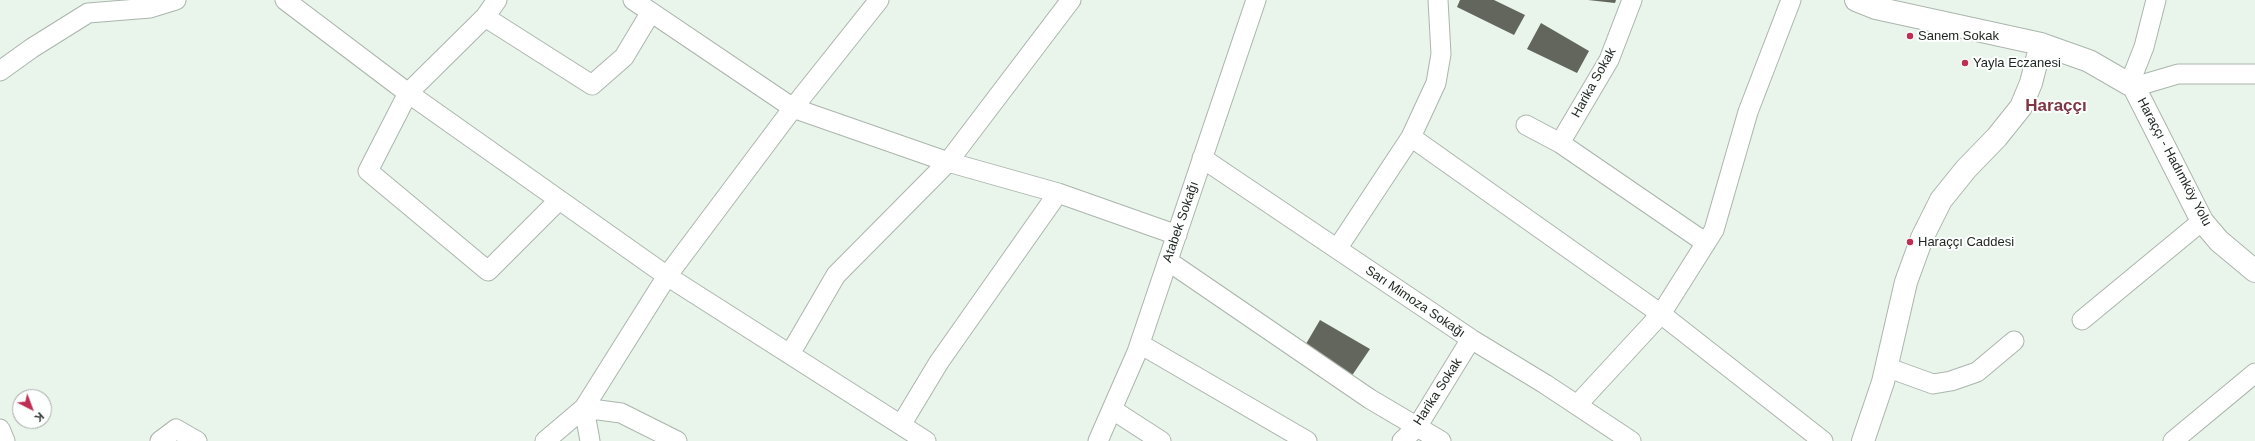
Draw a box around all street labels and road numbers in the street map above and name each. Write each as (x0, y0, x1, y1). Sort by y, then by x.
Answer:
street label: Harika Sokak (1568, 45, 1620, 121)
street label: Haraççı - Hadımköy Yolu (2133, 95, 2215, 229)
street label: Atabek Sokağı (1160, 179, 1202, 265)
street label: Sarı Mimoza Sokağı (1362, 263, 1468, 341)
street label: Harika Sokak (1410, 355, 1466, 429)

